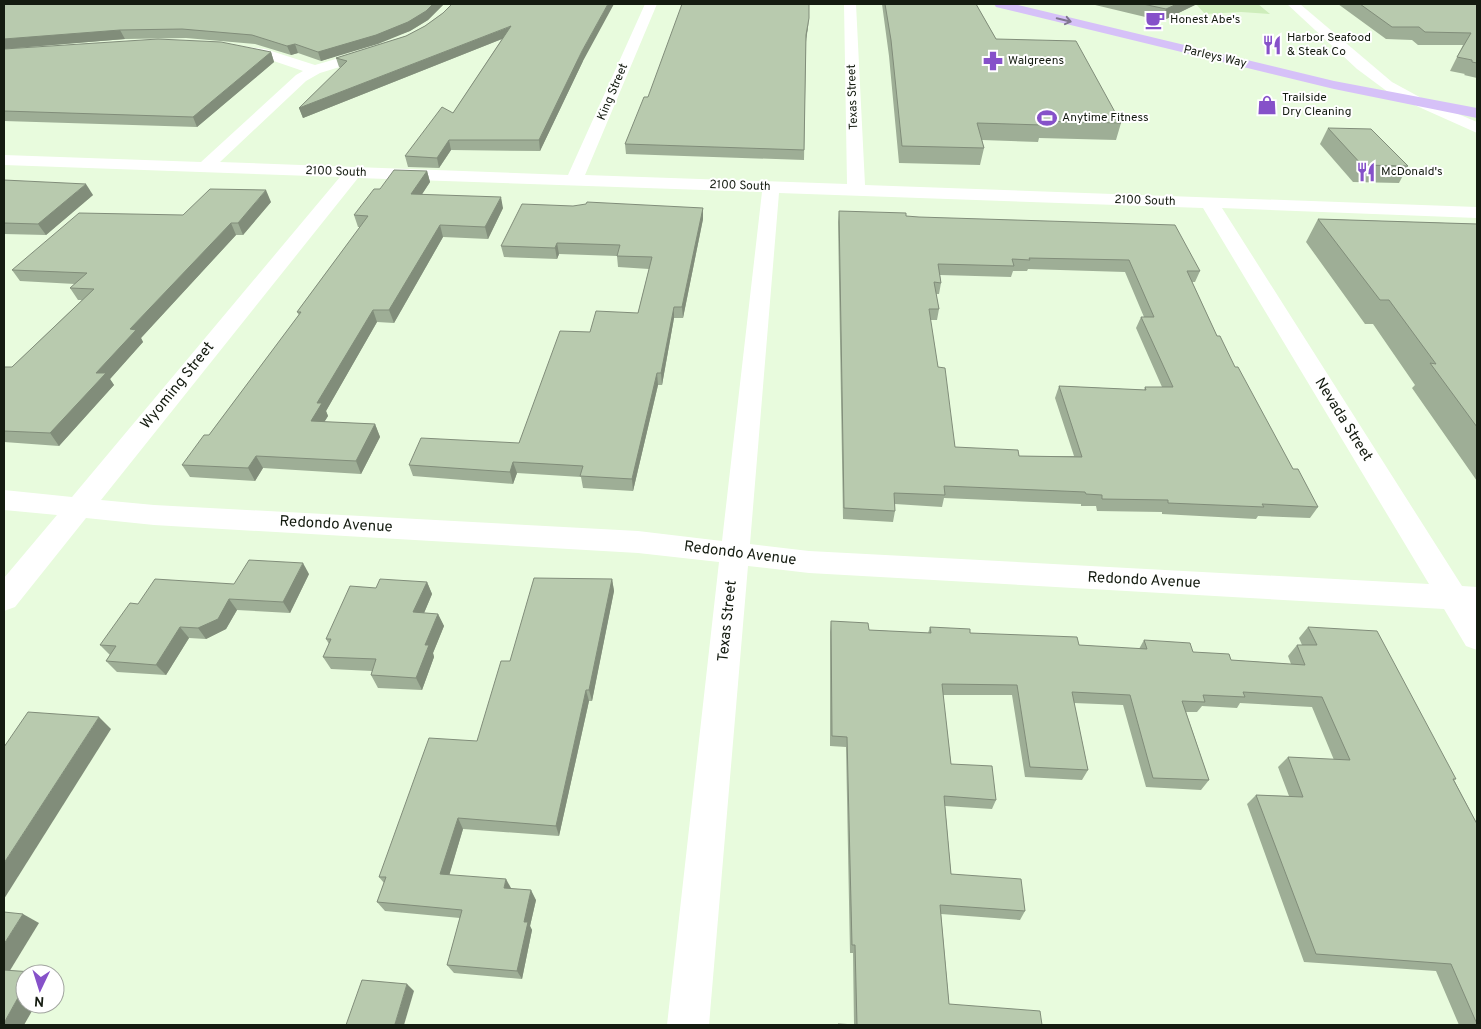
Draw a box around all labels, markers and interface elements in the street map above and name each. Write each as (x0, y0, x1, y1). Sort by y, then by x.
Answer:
cafe icon: Honest Abe's (1144, 9, 1166, 31)
place label: Honest Abe's (1170, 12, 1240, 28)
one-way arrow (1056, 16, 1072, 25)
place label: Harbor Seafood & Steak Co (1287, 30, 1371, 60)
restaurant icon: Harbor Seafood & Steak Co (1261, 34, 1283, 56)
street label: Parleys Way (1182, 42, 1248, 72)
pharmacy icon: Walgreens (982, 50, 1004, 72)
place label: Walgreens (1008, 53, 1064, 69)
street label: King Street (594, 61, 632, 123)
street label: Texas Street (844, 64, 862, 130)
place label: Trailside Dry Cleaning (1282, 90, 1351, 120)
shop icon: Trailside Dry Cleaning (1256, 94, 1278, 116)
sports icon: Anytime Fitness (1036, 107, 1058, 129)
place label: Anytime Fitness (1062, 110, 1149, 126)
restaurant icon: McDonald's (1355, 161, 1377, 183)
street label: 2100 South (305, 163, 367, 181)
place label: McDonald's (1381, 164, 1443, 180)
street label: 2100 South (709, 177, 771, 195)
street label: 2100 South (1114, 192, 1176, 210)
street label: Wyoming Street (137, 338, 219, 434)
street label: Nevada Street (1310, 375, 1376, 465)
street label: Redondo Avenue (279, 513, 393, 537)
street label: Redondo Avenue (683, 538, 797, 570)
street label: Redondo Avenue (1087, 569, 1201, 593)
street label: Texas Street (714, 579, 742, 663)
north arrow (15, 964, 65, 1014)
text: N (34, 992, 45, 1009)

